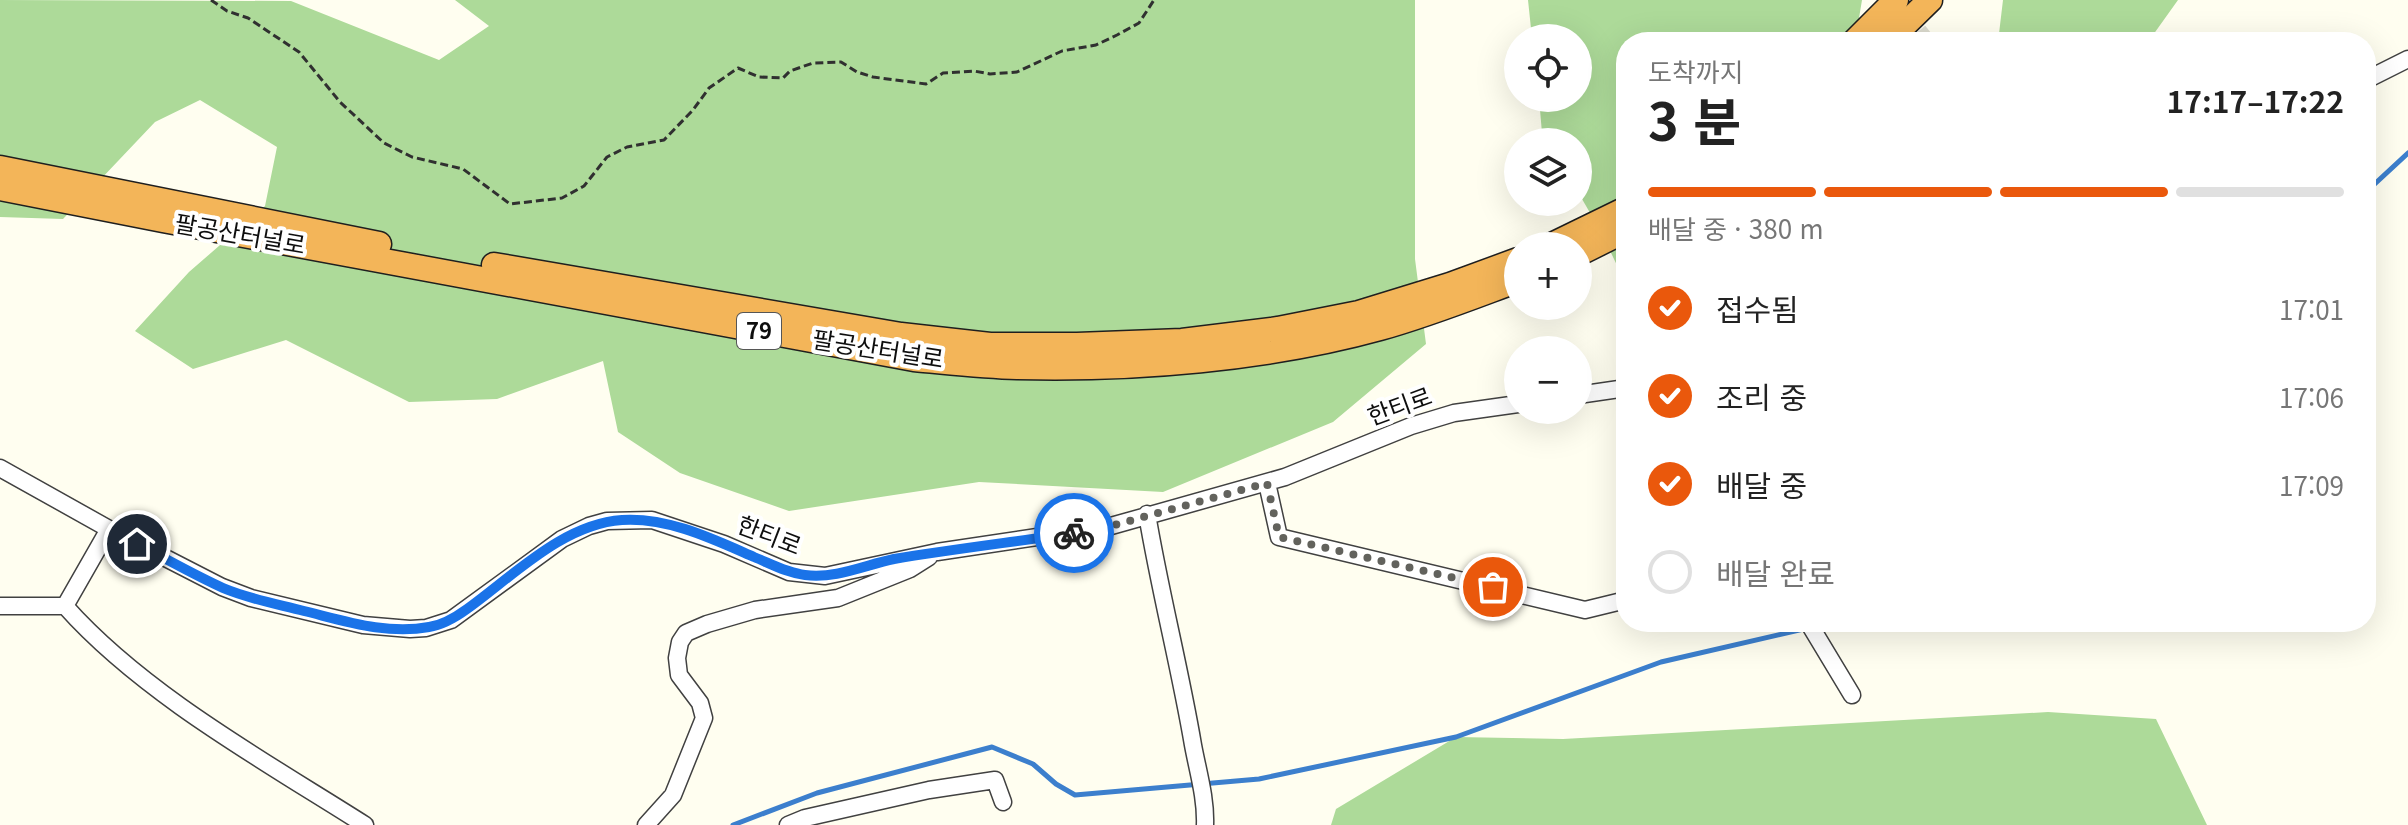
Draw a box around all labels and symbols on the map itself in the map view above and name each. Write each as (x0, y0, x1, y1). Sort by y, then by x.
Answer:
street label: 팔공산터널로 (172, 204, 309, 261)
road number: 79 (737, 313, 781, 349)
street label: 팔공산터널로 (810, 320, 947, 375)
street label: 한티로 (1362, 377, 1436, 432)
courier (1034, 493, 1114, 573)
street label: 한티로 (733, 505, 807, 562)
pin (103, 510, 171, 578)
pin (1459, 553, 1527, 621)

